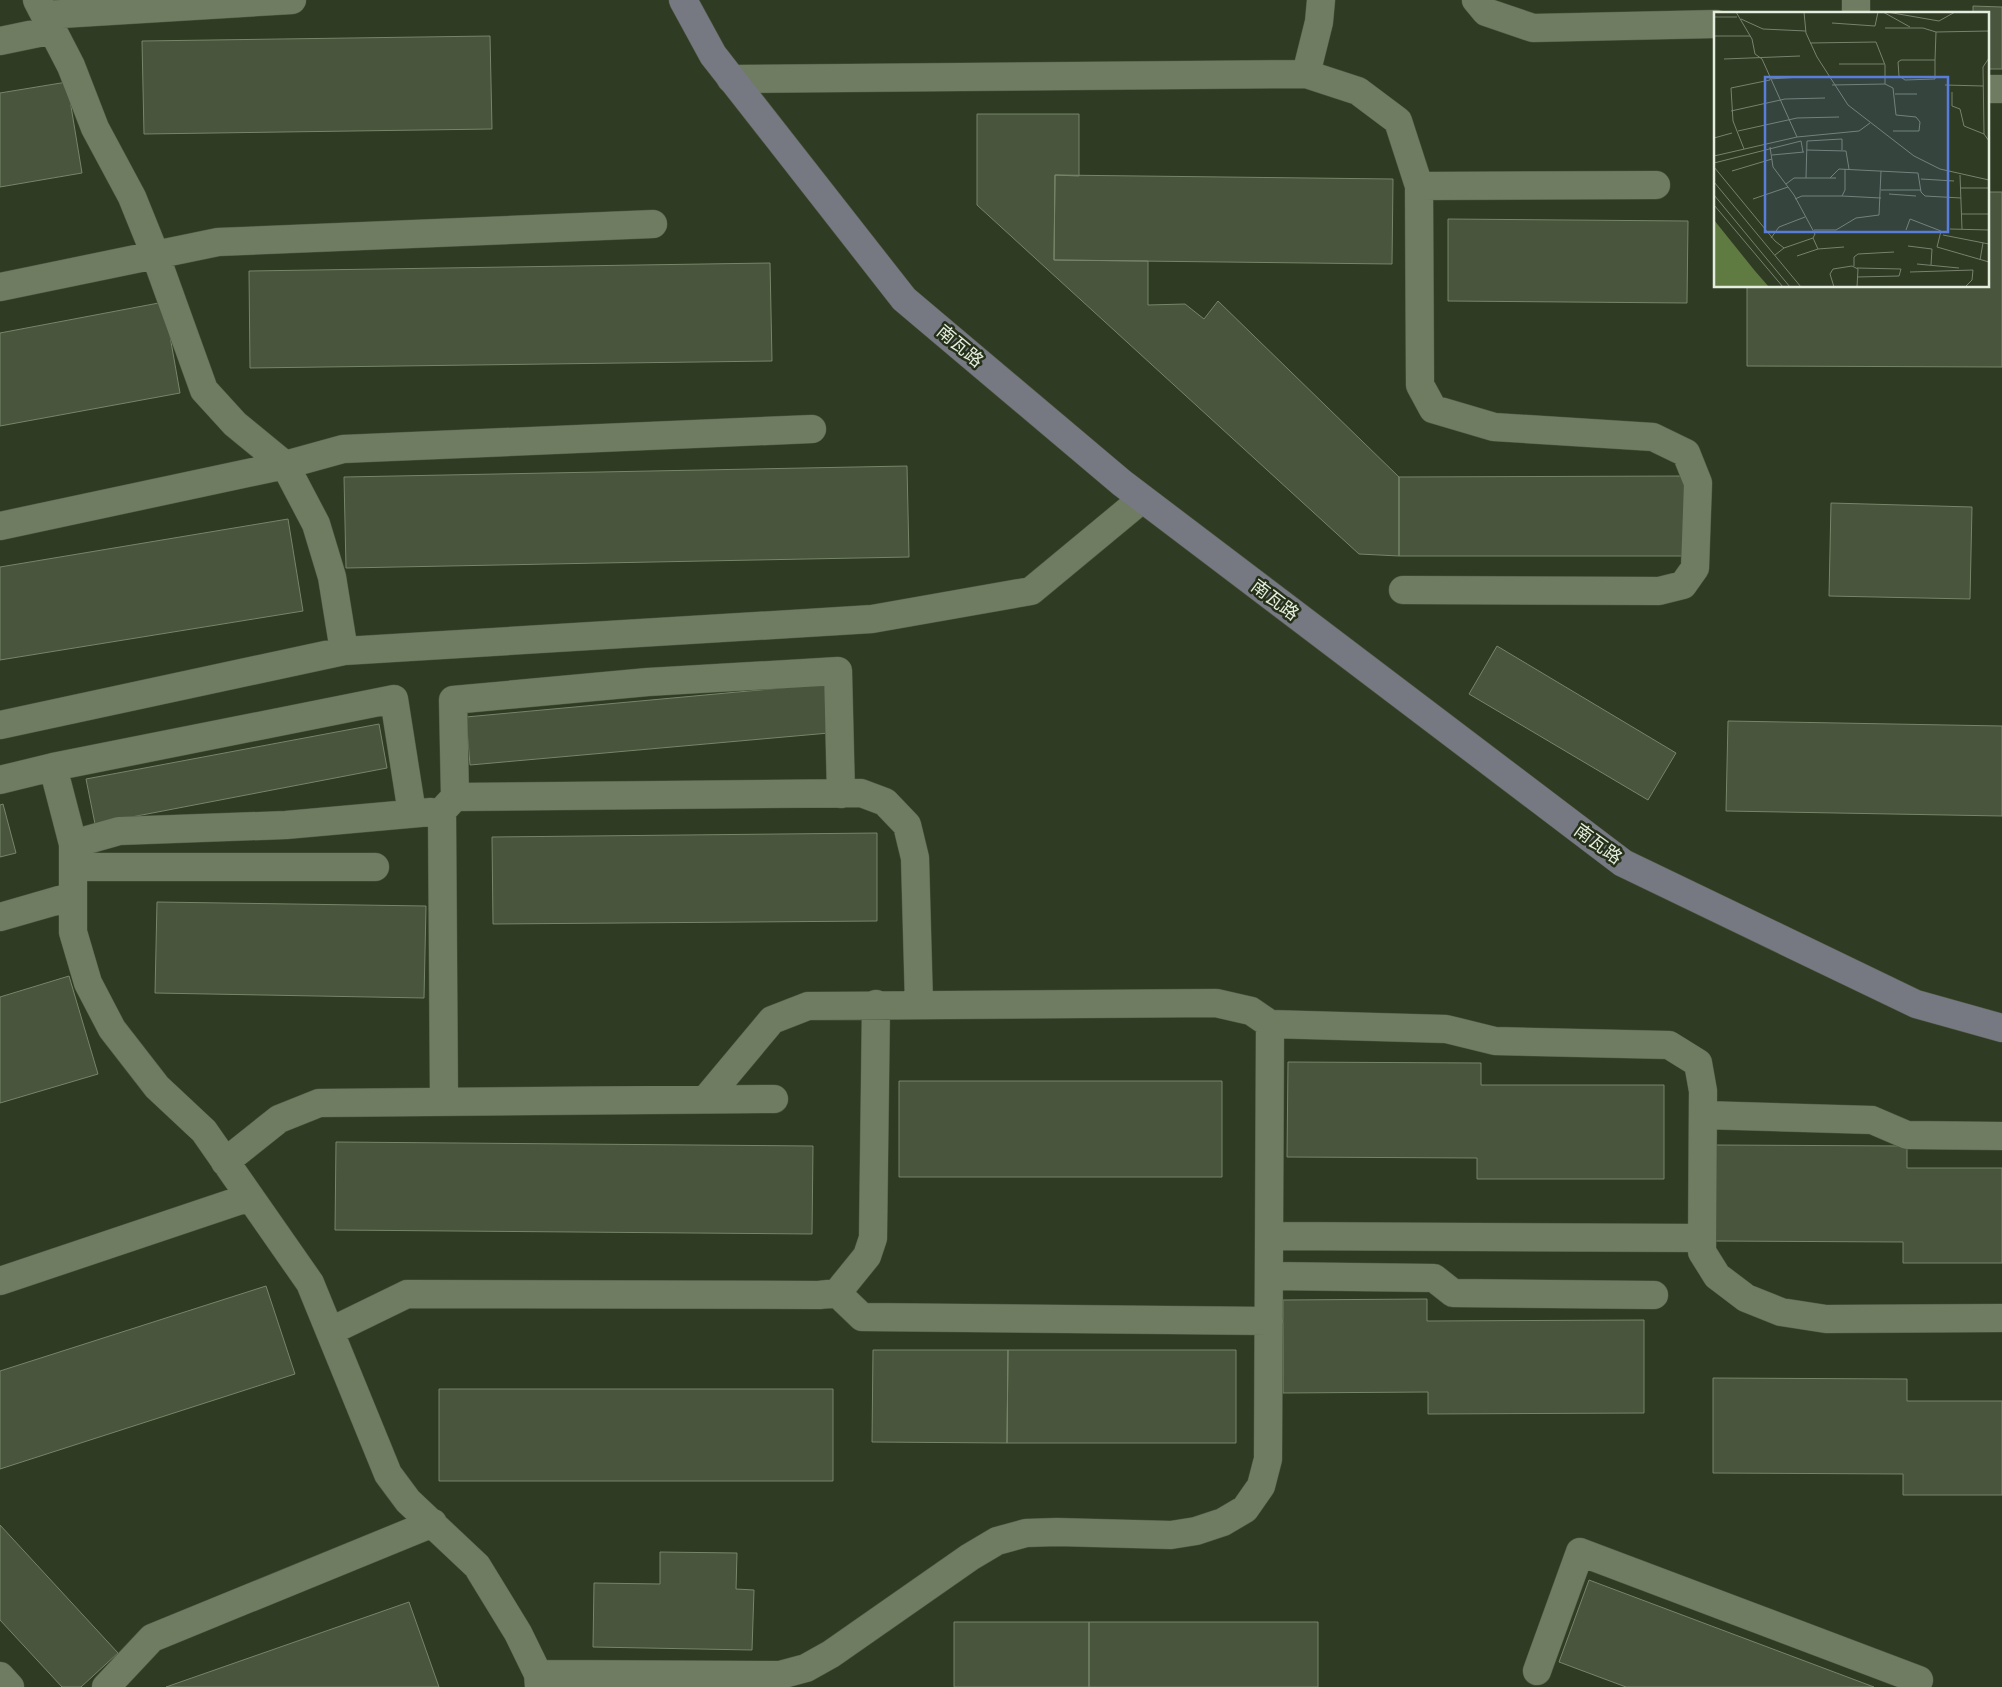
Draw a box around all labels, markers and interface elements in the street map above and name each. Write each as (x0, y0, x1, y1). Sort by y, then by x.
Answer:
inset map (1714, 12, 1990, 288)
street label: 南瓦路 (932, 320, 988, 372)
street label: 南瓦路 (1247, 575, 1303, 625)
street label: 南瓦路 (1570, 819, 1626, 869)

